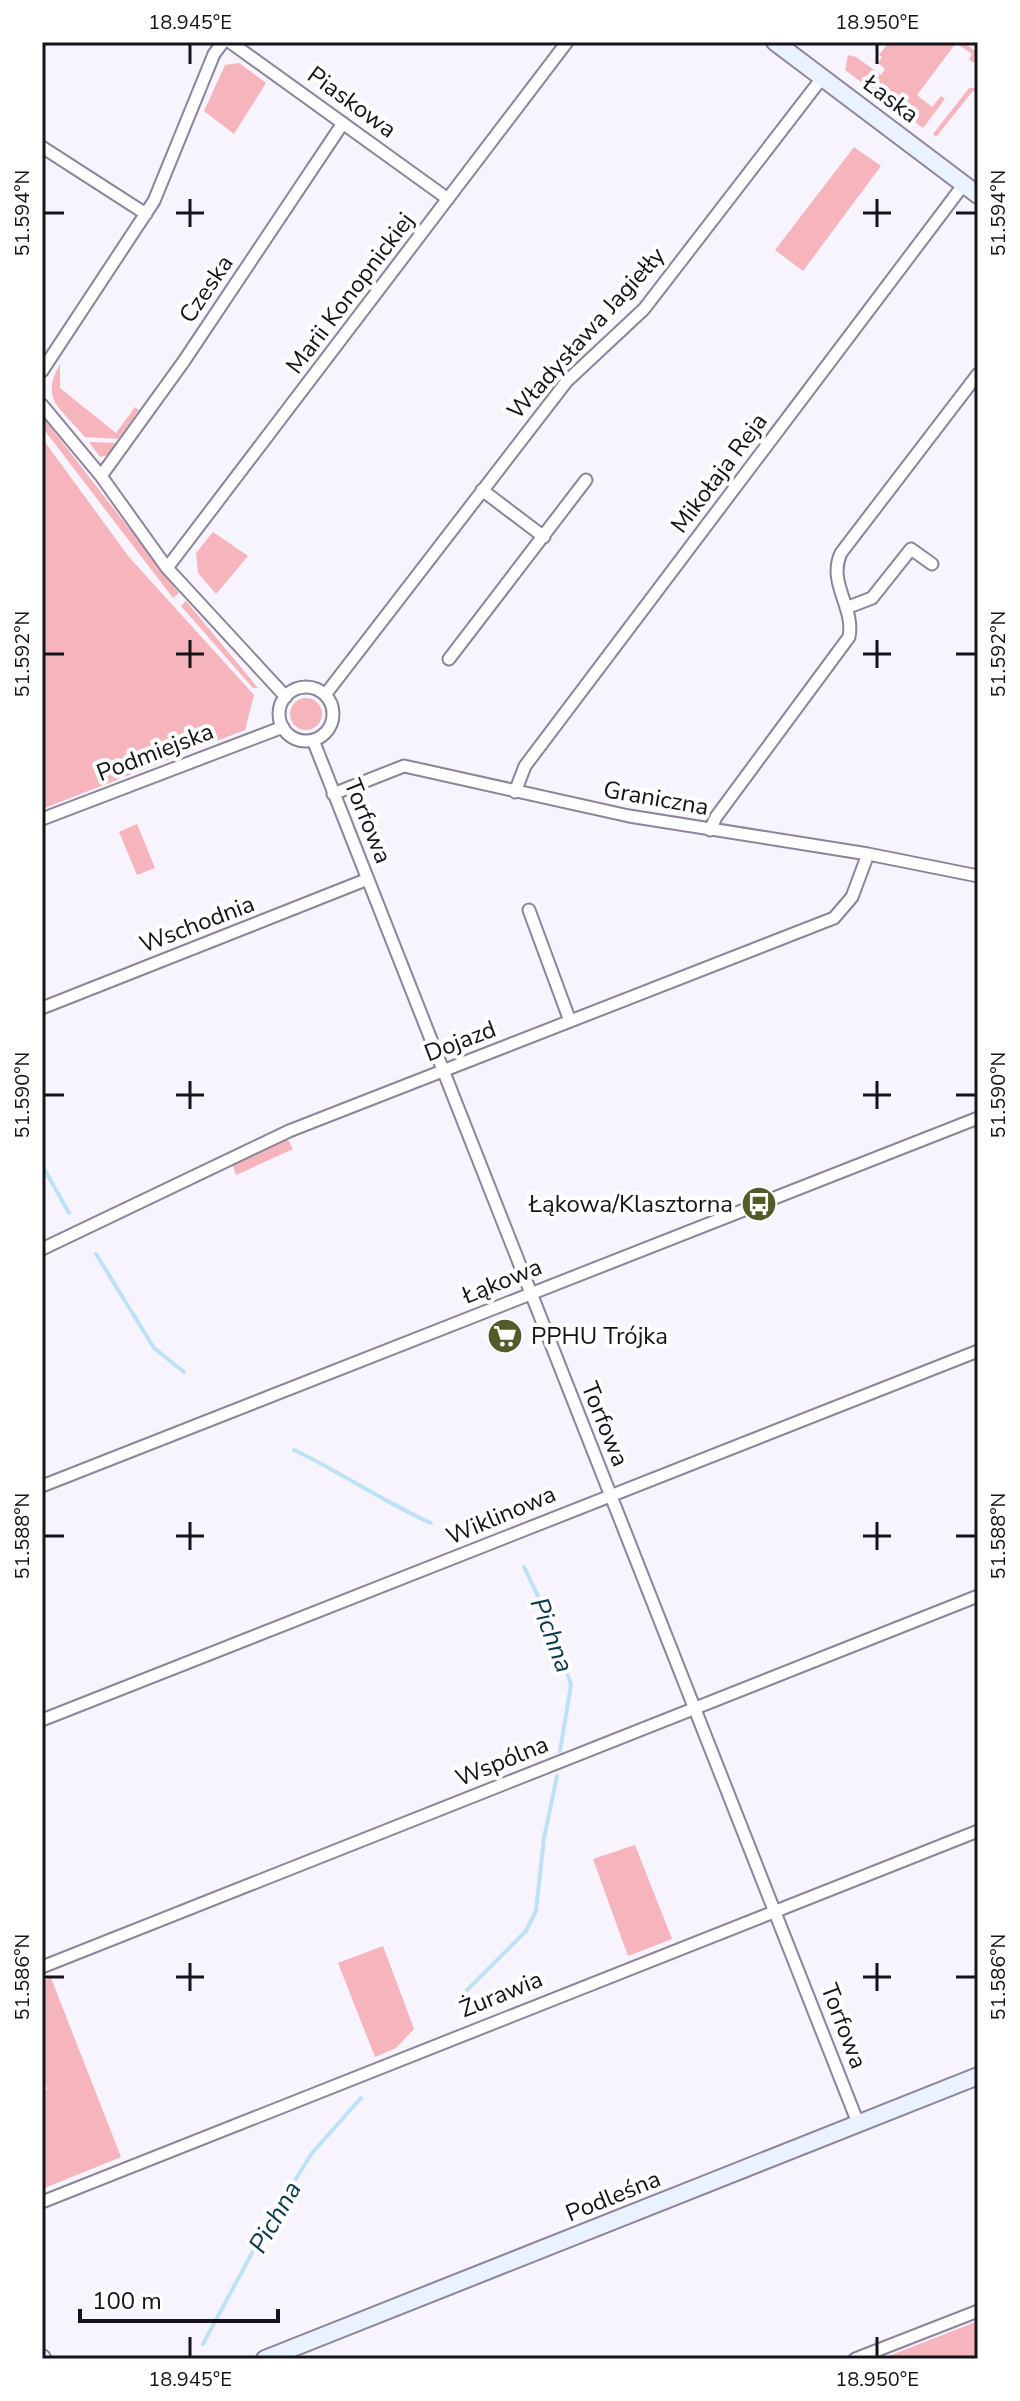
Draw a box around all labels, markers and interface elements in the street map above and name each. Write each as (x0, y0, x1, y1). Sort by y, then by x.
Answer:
text: 18.945°E (148, 9, 232, 36)
text: 18.950°E (835, 9, 919, 36)
street label: Piaskowa (301, 59, 403, 145)
street label: Łaska (856, 67, 925, 130)
text: 51.594°N (9, 170, 36, 256)
text: 51.594°N (985, 170, 1012, 256)
street label: Marii Konopnickiej (279, 206, 421, 380)
street label: Władysława Jagiełły (500, 239, 672, 426)
street label: Czeska (172, 249, 240, 329)
street label: Mikołaja Reja (663, 406, 775, 540)
text: 51.592°N (9, 611, 36, 697)
text: 51.592°N (985, 611, 1012, 697)
street label: Podmiejska (92, 715, 218, 789)
street label: Graniczna (601, 773, 711, 823)
street label: Torfowa (337, 774, 399, 868)
street label: Wschodnia (135, 887, 259, 961)
street label: Dojazd (420, 1013, 500, 1069)
text: 51.590°N (9, 1052, 36, 1138)
text: 51.590°N (985, 1052, 1012, 1138)
bus stop icon: Łąkowa/Klasztorna (740, 1185, 778, 1223)
place label: Łąkowa/Klasztorna (528, 1188, 733, 1220)
street label: Łąkowa (456, 1251, 547, 1312)
supermarket icon: PPHU Trójka (486, 1317, 524, 1355)
place label: PPHU Trójka (531, 1320, 668, 1352)
street label: Torfowa (574, 1377, 636, 1471)
street label: Wiklinowa (441, 1478, 561, 1552)
text: 51.588°N (9, 1493, 36, 1579)
text: 51.588°N (985, 1493, 1012, 1579)
water label: Pichna (522, 1592, 582, 1678)
street label: Wspólna (451, 1728, 553, 1794)
text: 51.586°N (9, 1934, 36, 2020)
text: 51.586°N (985, 1934, 1012, 2020)
street label: Żurawia (455, 1963, 547, 2025)
street label: Torfowa (813, 1979, 875, 2073)
street label: Podleśna (561, 2163, 665, 2229)
water label: Pichna (240, 2175, 310, 2259)
scale bar (80, 2273, 278, 2323)
text: 100 m (92, 2285, 162, 2317)
text: 18.945°E (148, 2366, 232, 2393)
text: 18.950°E (835, 2366, 919, 2393)

